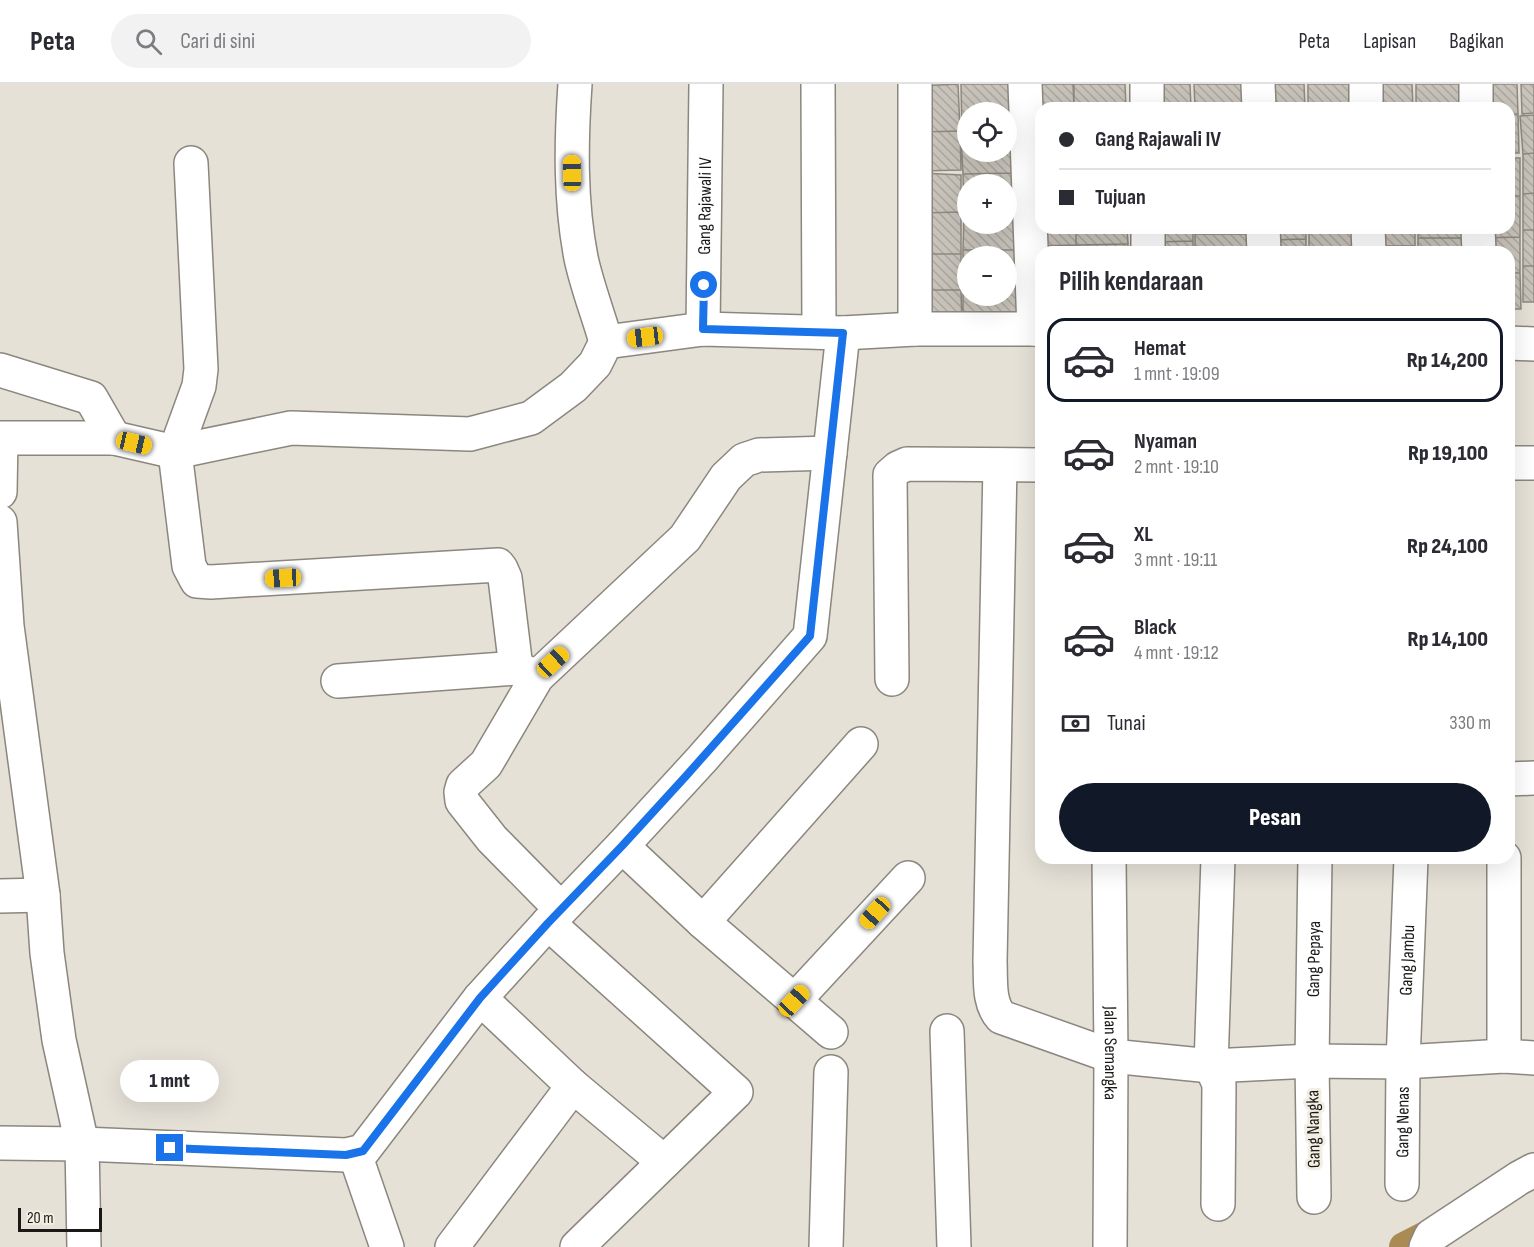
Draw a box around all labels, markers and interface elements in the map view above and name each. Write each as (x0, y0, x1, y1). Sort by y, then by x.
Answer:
search box (111, 14, 531, 68)
text: Peta (30, 25, 75, 58)
icon: search (132, 25, 165, 58)
text: Cari di sini (180, 28, 255, 55)
text: Peta (1299, 29, 1330, 54)
text: Lapisan (1363, 29, 1416, 54)
text: Bagikan (1449, 29, 1504, 54)
map controls (957, 102, 1017, 306)
button: locate (957, 102, 1017, 162)
text: Gang Rajawali IV (1095, 126, 1221, 153)
car (563, 155, 581, 191)
street label: Gang Rajawali IV (694, 157, 716, 255)
button: + (957, 174, 1017, 234)
text: Tujuan (1095, 184, 1146, 211)
button: − (957, 246, 1017, 306)
text: Pilih kendaraan (1059, 266, 1204, 298)
route start (690, 271, 717, 298)
car (626, 326, 664, 348)
icon: car (1062, 333, 1116, 387)
text: Hemat (1134, 335, 1186, 362)
text: Rp 14,200 (1407, 347, 1488, 374)
text: 1 mnt · 19:09 (1134, 362, 1220, 386)
icon: car (1062, 426, 1116, 480)
text: Nyaman (1134, 428, 1197, 455)
car (114, 430, 154, 456)
text: Rp 19,100 (1408, 440, 1488, 467)
text: 2 mnt · 19:10 (1134, 455, 1219, 479)
icon: car (1062, 519, 1116, 573)
text: XL (1134, 521, 1153, 548)
text: Rp 24,100 (1407, 533, 1488, 560)
text: 3 mnt · 19:11 (1134, 548, 1217, 572)
car (265, 568, 301, 588)
icon: car (1062, 612, 1116, 666)
text: Black (1134, 614, 1176, 641)
text: Rp 14,100 (1408, 626, 1488, 653)
text: 4 mnt · 19:12 (1134, 641, 1219, 665)
car (534, 643, 572, 681)
icon: cash (1059, 707, 1092, 740)
text: Tunai (1107, 710, 1146, 737)
text: 330 m (1449, 711, 1491, 735)
button: Pesan (1059, 783, 1491, 852)
car (856, 894, 894, 932)
street label: Gang Pepaya (1303, 921, 1325, 997)
street label: Gang Jambu (1396, 924, 1419, 996)
car (775, 982, 813, 1020)
street label: Jalan Semangka (1099, 1005, 1121, 1100)
callout: 1 mnt (120, 1061, 219, 1103)
text: 1 mnt (149, 1069, 190, 1093)
street label: Gang Nenas (1392, 1086, 1414, 1158)
street label: Gang Nangka (1302, 1090, 1325, 1168)
route end (156, 1134, 183, 1161)
scale bar (18, 1205, 102, 1232)
text: 20 m (27, 1209, 54, 1228)

